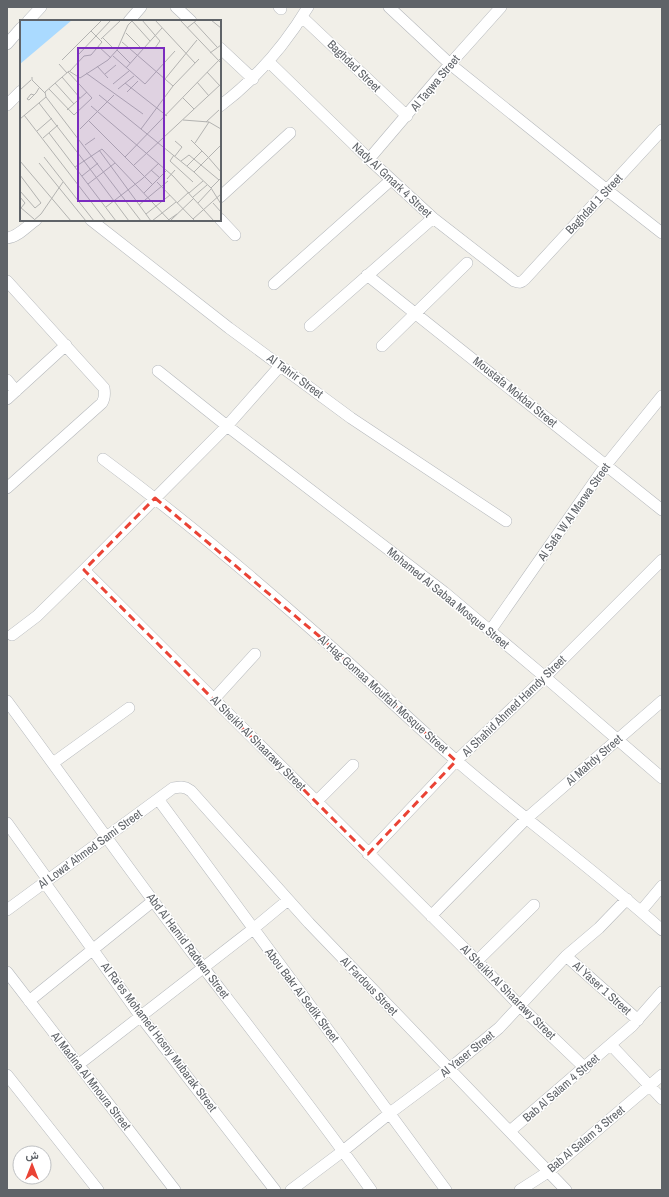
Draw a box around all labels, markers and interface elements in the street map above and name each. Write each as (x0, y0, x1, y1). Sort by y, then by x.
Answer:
inset map (20, 20, 221, 221)
street label: Baghdad Street (324, 36, 384, 96)
street label: Al Taqwa Street (406, 51, 463, 115)
street label: Nady Al Gmark 4 Street (349, 139, 435, 221)
street label: Baghdad 1 Street (562, 170, 626, 237)
street label: Al Tahrir Street (263, 350, 326, 402)
street label: Moustafa Mokbal Street (470, 353, 561, 431)
street label: Al Safa W Al Marwa Street (534, 460, 614, 565)
street label: Mohamed Al Sabaa Mosque Street (384, 544, 513, 652)
street label: Al Hag Gomaa Mouftah Mosque Street (314, 631, 452, 757)
street label: Al Shahid Ahmed Hamdy Street (458, 652, 570, 761)
street label: Al Sheikh Al Shaarawy Street (206, 691, 309, 794)
street label: Al Mahdy Street (562, 731, 626, 790)
street label: Al Lowa' Ahmed Sami Street (34, 806, 145, 893)
street label: Abd Al Hamid Radwan Street (142, 889, 233, 1002)
street label: Al Sheikh Al Shaarawy Street (456, 940, 559, 1043)
street label: Abou Bakr Al Sedik Street (261, 944, 343, 1045)
street label: Al Fardous Street (336, 952, 401, 1019)
street label: Al Yaser 1 Street (569, 957, 635, 1019)
street label: Al Ra'es Mohamed Hosny Mubarak Street (97, 958, 221, 1115)
street label: Al Yaser Street (436, 1027, 498, 1081)
street label: Al Madina Al Mnoura Street (47, 1028, 135, 1134)
street label: Bab Al Salam 4 Street (519, 1050, 603, 1126)
street label: Bab Al Salam 3 Street (544, 1102, 628, 1176)
north arrow (12, 1145, 52, 1185)
text: ش (25, 1148, 39, 1162)

